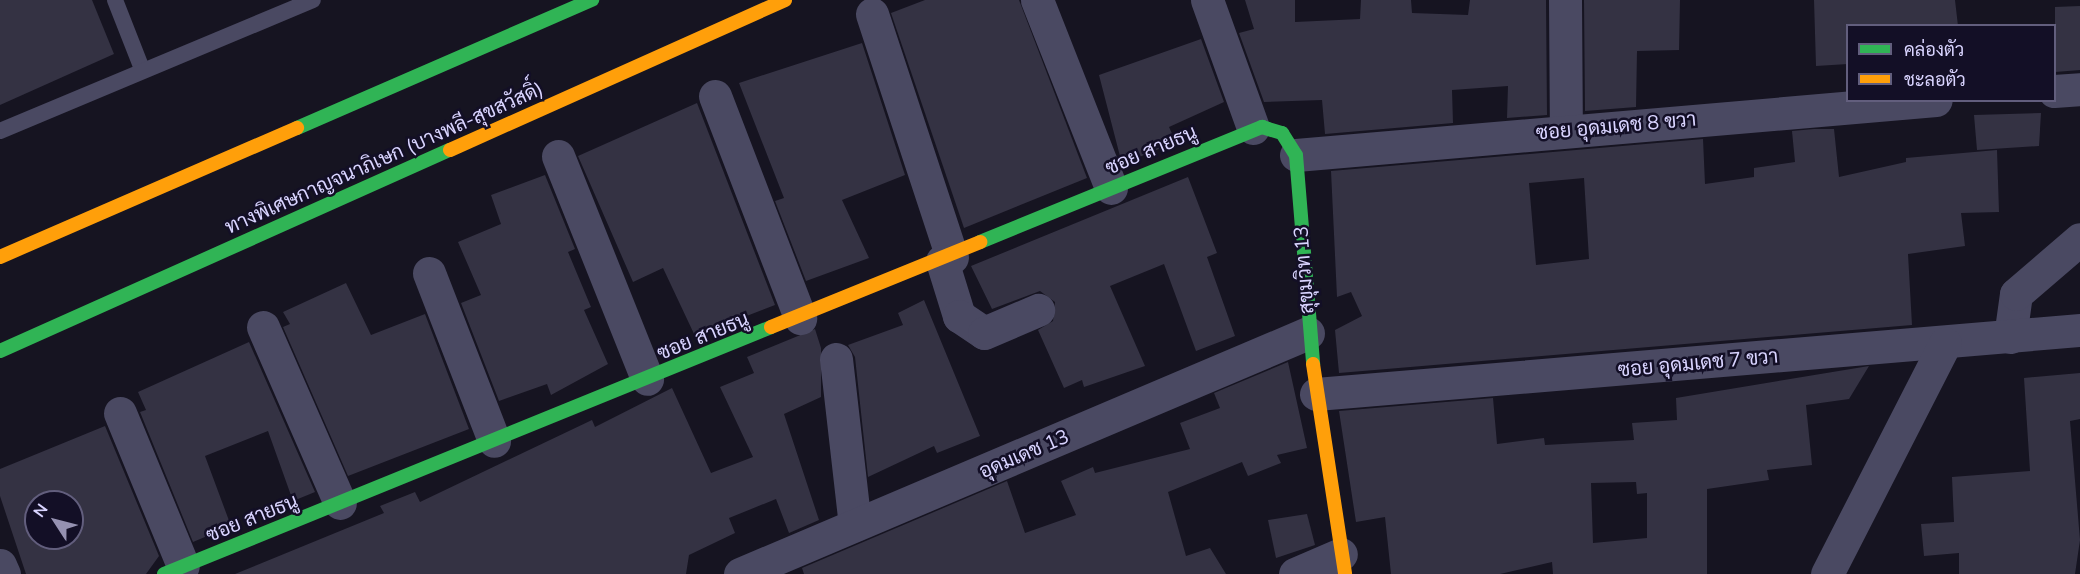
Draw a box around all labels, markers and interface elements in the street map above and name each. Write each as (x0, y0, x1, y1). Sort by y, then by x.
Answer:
legend (1846, 24, 2056, 102)
text: คล่องตัว (1904, 38, 1964, 62)
text: ชะลอตัว (1904, 68, 1966, 92)
street label: ทางพิเศษกาญจนาภิเษก (บางพลี-สุขสวัสดิ์) (221, 77, 547, 239)
street label: ซอย อุดมเดช 8 ขวา (1535, 107, 1697, 145)
street label: ซอย สายธนู (1102, 120, 1200, 180)
street label: สุขุมวิท 13 (1289, 225, 1319, 315)
street label: ซอย สายธนู (654, 307, 752, 365)
street label: ซอย อุดมเดช 7 ขวา (1617, 344, 1779, 382)
street label: อุดมเดช 13 (976, 424, 1072, 484)
street label: ซอย สายธนู (203, 489, 301, 547)
north arrow (24, 490, 84, 550)
text: N (29, 499, 53, 522)

